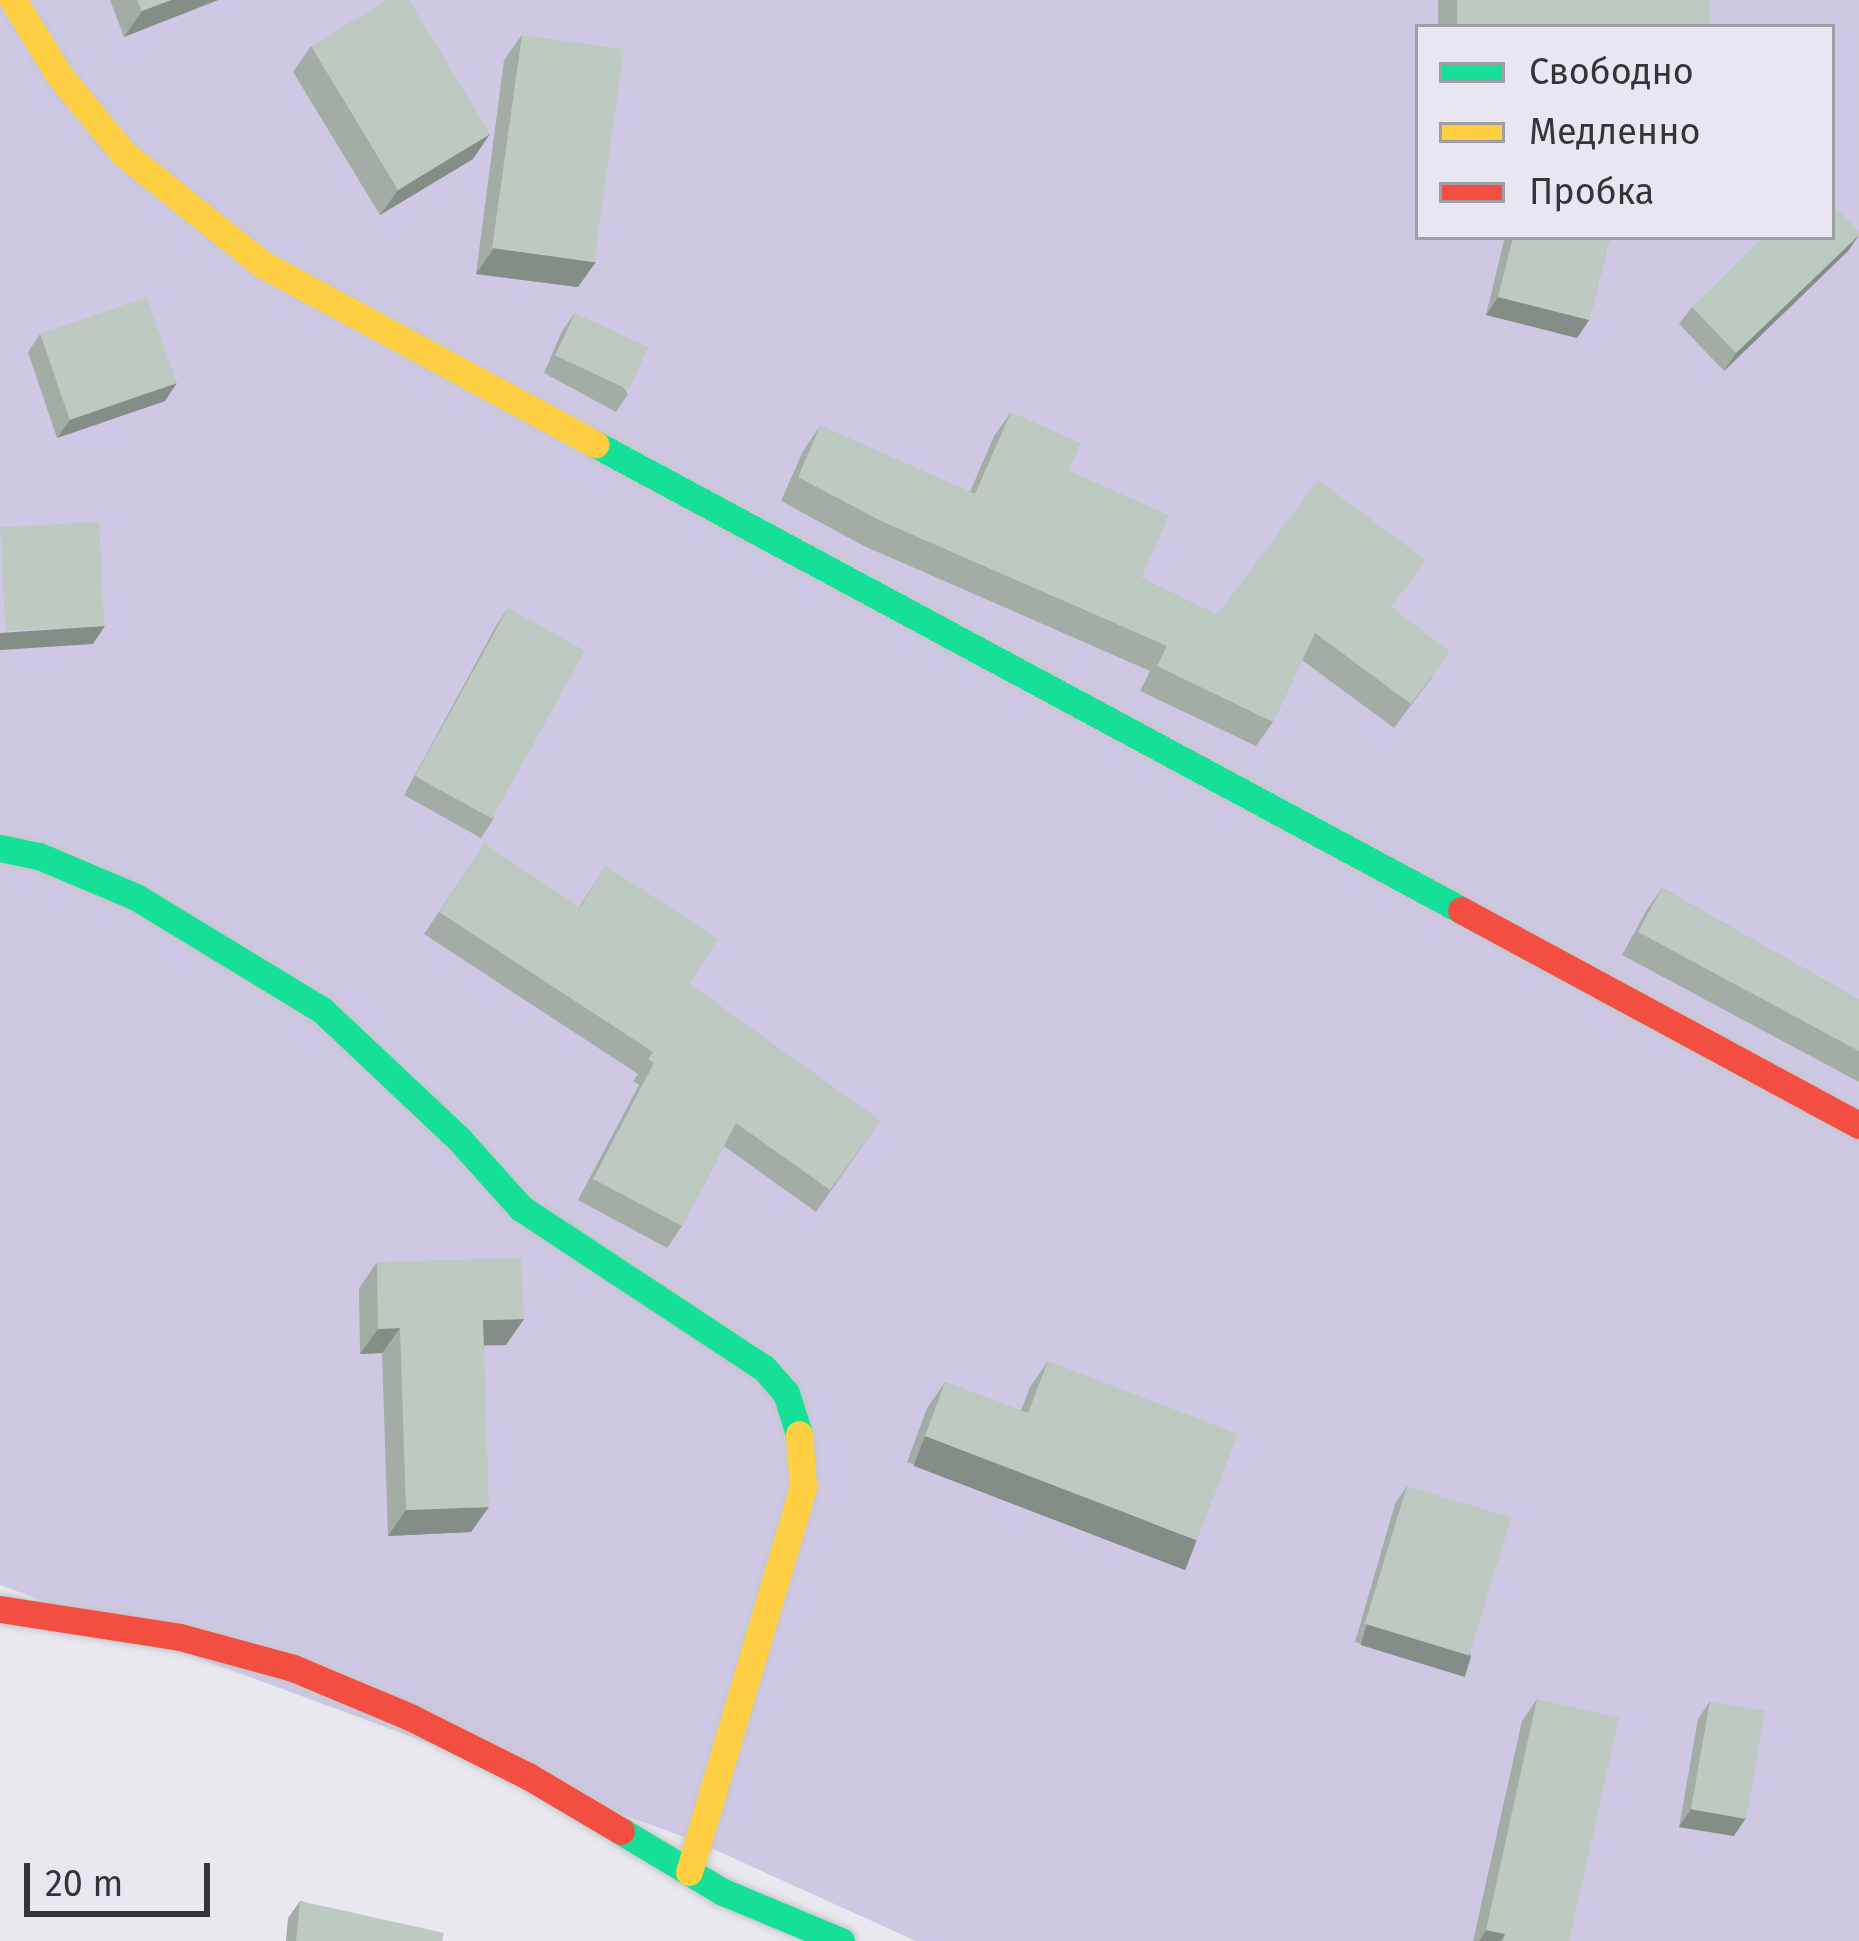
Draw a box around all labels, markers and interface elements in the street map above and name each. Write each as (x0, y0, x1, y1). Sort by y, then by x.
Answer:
legend (1415, 24, 1835, 240)
text: Свободно (1529, 50, 1694, 94)
text: Медленно (1529, 110, 1701, 154)
text: Пробка (1529, 170, 1654, 214)
scale bar (30, 1839, 216, 1913)
text: 20 m (45, 1862, 123, 1906)

